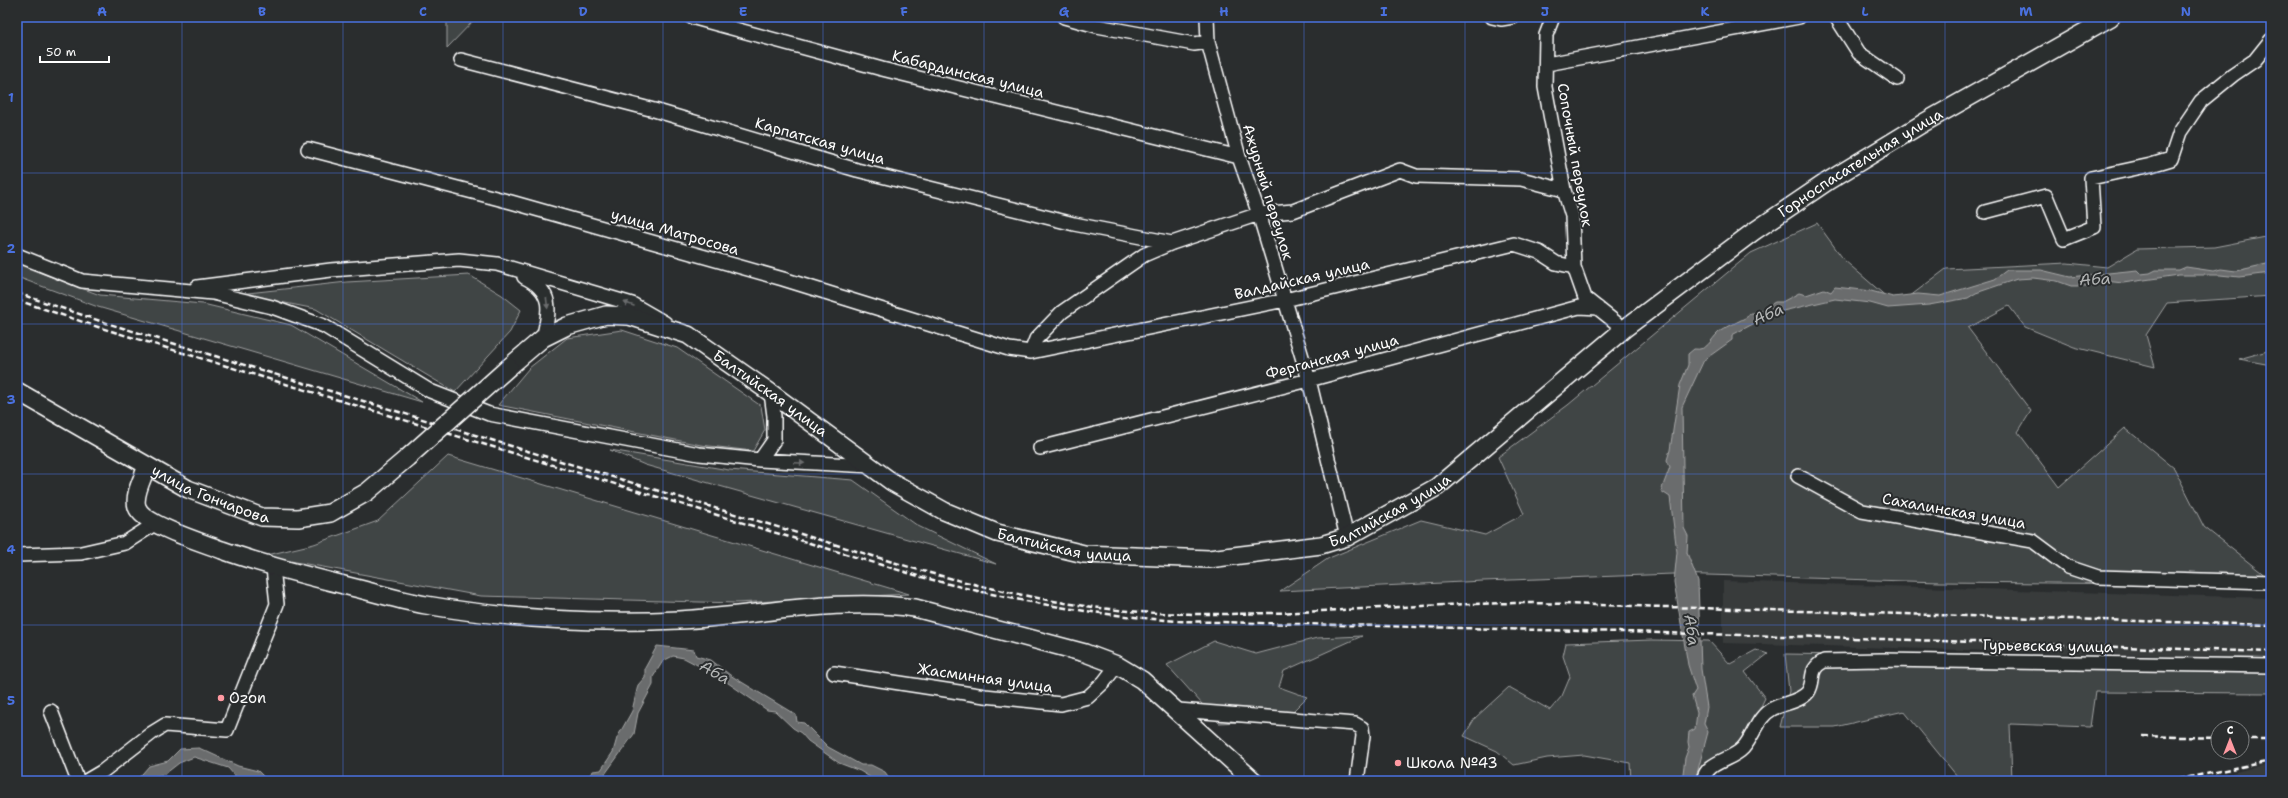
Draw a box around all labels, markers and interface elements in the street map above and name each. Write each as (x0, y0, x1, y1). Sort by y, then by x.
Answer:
text: A (97, 3, 107, 20)
text: B (258, 3, 266, 20)
text: C (419, 3, 427, 20)
text: D (578, 3, 588, 20)
text: E (739, 3, 748, 20)
text: F (900, 3, 908, 20)
text: G (1059, 3, 1070, 20)
text: H (1219, 3, 1229, 20)
text: I (1380, 3, 1388, 20)
text: J (1541, 3, 1549, 20)
text: K (1701, 3, 1710, 20)
text: L (1861, 3, 1869, 20)
text: M (2019, 3, 2033, 20)
text: N (2181, 3, 2191, 20)
scale bar (40, 38, 109, 64)
text: 50 m (46, 44, 76, 60)
street label: Кабардинская улица (890, 45, 1047, 103)
street label: Сопочный переулок (1553, 82, 1598, 229)
text: 1 (8, 89, 14, 106)
street label: Горноспасательная улица (1774, 104, 1947, 222)
street label: Карпатская улица (753, 113, 888, 169)
street label: Ажурный переулок (1238, 122, 1298, 262)
street label: улица Матросова (609, 204, 742, 260)
text: 2 (6, 240, 16, 257)
street label: Валдайская улица (1232, 254, 1372, 304)
water label: Аба (2079, 268, 2111, 290)
one-way arrow (544, 297, 550, 310)
water label: Аба (1749, 298, 1787, 330)
one-way arrow (623, 300, 635, 306)
street label: Ферганская улица (1263, 329, 1401, 384)
street label: Балтийская улица (709, 345, 832, 442)
text: 3 (6, 391, 16, 408)
one-way arrow (793, 459, 805, 466)
street label: улица Гончарова (148, 460, 270, 527)
street label: Балтийская улица (1326, 469, 1456, 552)
street label: Сахалинская улица (1881, 489, 2028, 534)
street label: Балтийская улица (995, 523, 1132, 566)
text: 4 (6, 541, 16, 558)
water label: Аба (1679, 613, 1705, 647)
street label: Гурьевская улица (1983, 635, 2114, 657)
water label: Аба (696, 655, 734, 689)
street label: Жасминная улица (916, 659, 1055, 697)
place label: Ozon (229, 688, 266, 708)
text: 5 (7, 692, 15, 709)
marker: Ozon (216, 693, 226, 703)
north arrow (2210, 720, 2250, 760)
text: С (2227, 723, 2234, 738)
place label: Школа №43 (1406, 753, 1498, 773)
marker: Школа №43 (1393, 758, 1403, 768)

